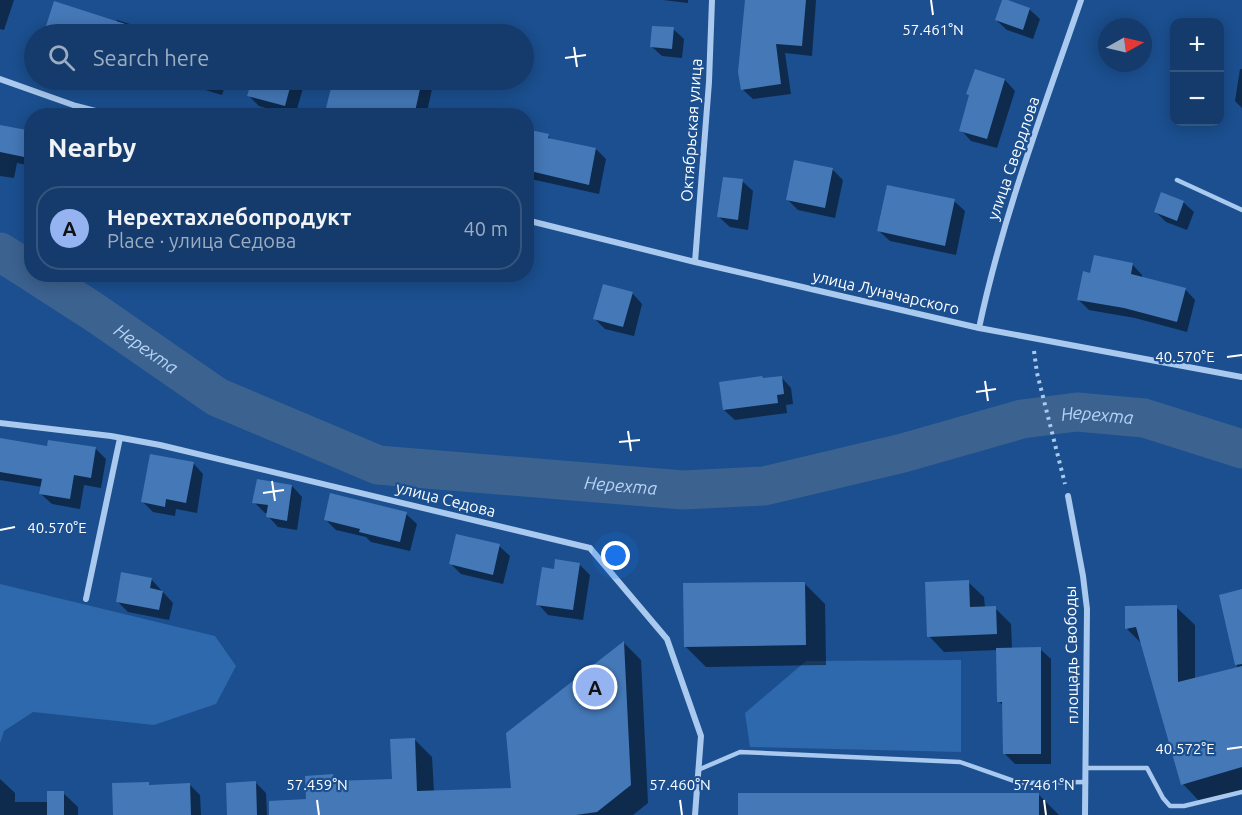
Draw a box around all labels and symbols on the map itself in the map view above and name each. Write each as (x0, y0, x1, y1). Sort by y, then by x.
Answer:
north arrow (1098, 18, 1152, 72)
text: 57.461°N (902, 21, 964, 38)
street label: Октябрьская улица (677, 58, 705, 202)
street label: улица Свердлова (983, 94, 1043, 222)
street label: улица Луначарского (811, 266, 961, 318)
water label: Нерехта (111, 319, 182, 377)
text: 40.570°E (1155, 348, 1215, 365)
water label: Нерехта (1060, 402, 1135, 427)
water label: Нерехта (583, 472, 658, 498)
street label: улица Седова (394, 478, 498, 520)
text: 40.570°E (27, 519, 87, 536)
your location (601, 541, 630, 570)
street label: площадь Свободы (1061, 586, 1081, 724)
pin: A (576, 664, 614, 710)
text: 40.572°E (1155, 740, 1215, 757)
text: 57.459°N (286, 776, 348, 793)
text: 57.460°N (649, 776, 711, 793)
text: 57.461°N (1013, 776, 1075, 793)

